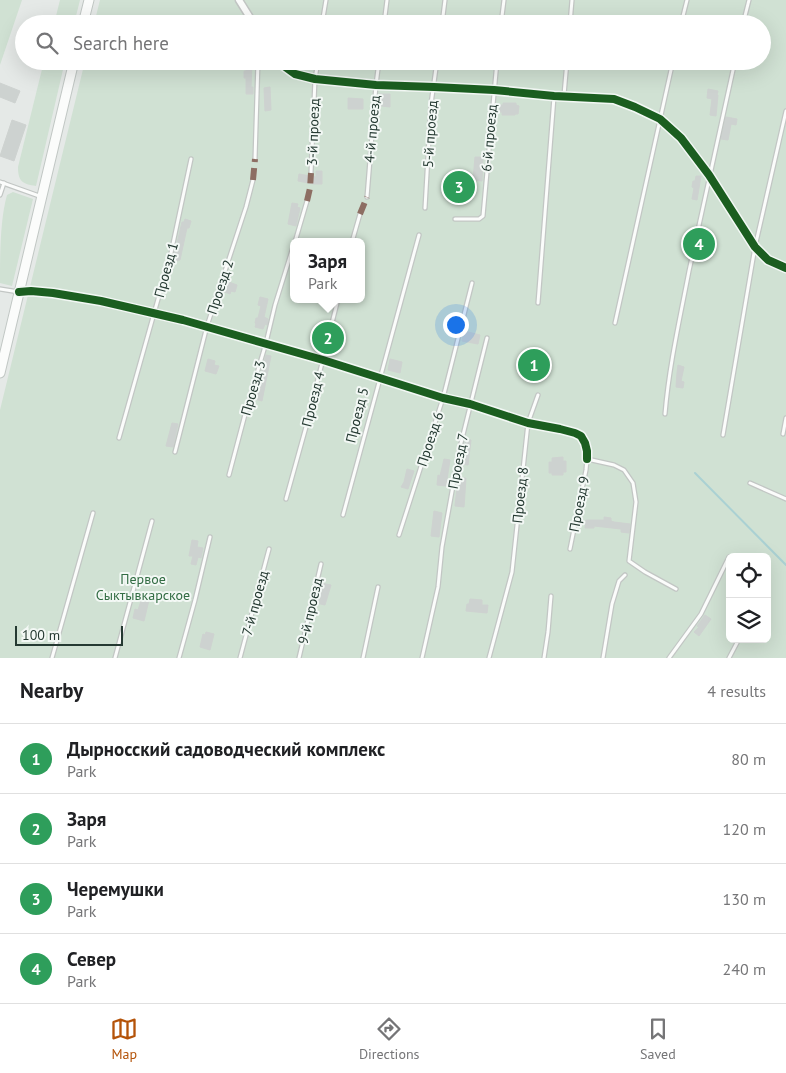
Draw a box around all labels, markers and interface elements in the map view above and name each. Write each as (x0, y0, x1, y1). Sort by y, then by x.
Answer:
search box (15, 15, 771, 70)
icon: search (33, 29, 61, 57)
text: Search here (73, 31, 169, 55)
street label: 4-й проезд (360, 94, 384, 163)
street label: 3-й проезд (303, 98, 323, 166)
street label: 5-й проезд (419, 99, 441, 168)
street label: 6-й проезд (477, 103, 501, 172)
pin: 3 (443, 168, 475, 206)
pin: 4 (683, 225, 715, 263)
popup (290, 238, 365, 303)
street label: Проезд 1 (150, 240, 182, 300)
text: Заря (308, 249, 347, 273)
street label: Проезд 2 (203, 257, 237, 317)
text: Park (308, 273, 337, 293)
your location (443, 312, 469, 338)
pin: 2 (312, 319, 344, 357)
pin: 1 (518, 346, 550, 384)
street label: Проезд 3 (237, 358, 269, 418)
street label: Проезд 4 (297, 369, 329, 429)
street label: Проезд 5 (341, 385, 373, 445)
street label: Проезд 6 (413, 409, 447, 469)
street label: Проезд 7 (444, 432, 472, 490)
street label: Проезд 8 (508, 466, 532, 524)
street label: Проезд 9 (565, 475, 593, 533)
map controls (726, 553, 771, 643)
button: locate (726, 553, 771, 598)
street label: 7-й проезд (238, 568, 272, 637)
park label: Первое Сыктывкарское (96, 570, 190, 604)
street label: 9-й проезд (294, 576, 326, 646)
button: layers (726, 598, 771, 643)
scale bar (15, 623, 122, 646)
text: 100 m (22, 626, 60, 644)
text: Nearby (20, 677, 83, 704)
text: 4 results (707, 681, 766, 701)
text: Дырносский садоводческий комплекс (67, 737, 385, 761)
text: 1 (31, 749, 41, 769)
text: 80 m (731, 749, 766, 769)
text: Park (67, 761, 96, 781)
text: Заря (67, 807, 106, 831)
text: 2 (31, 819, 41, 839)
text: 120 m (723, 819, 766, 839)
text: Park (67, 831, 96, 851)
text: Черемушки (67, 877, 164, 901)
text: 3 (31, 889, 41, 909)
text: 130 m (723, 889, 766, 909)
text: Park (67, 901, 96, 921)
text: Север (67, 947, 116, 971)
text: 4 (31, 959, 41, 979)
text: 240 m (723, 959, 766, 979)
text: Park (67, 971, 96, 991)
tab: Map (110, 1015, 138, 1063)
tab: Directions (359, 1015, 419, 1063)
tab: Saved (640, 1015, 676, 1063)

